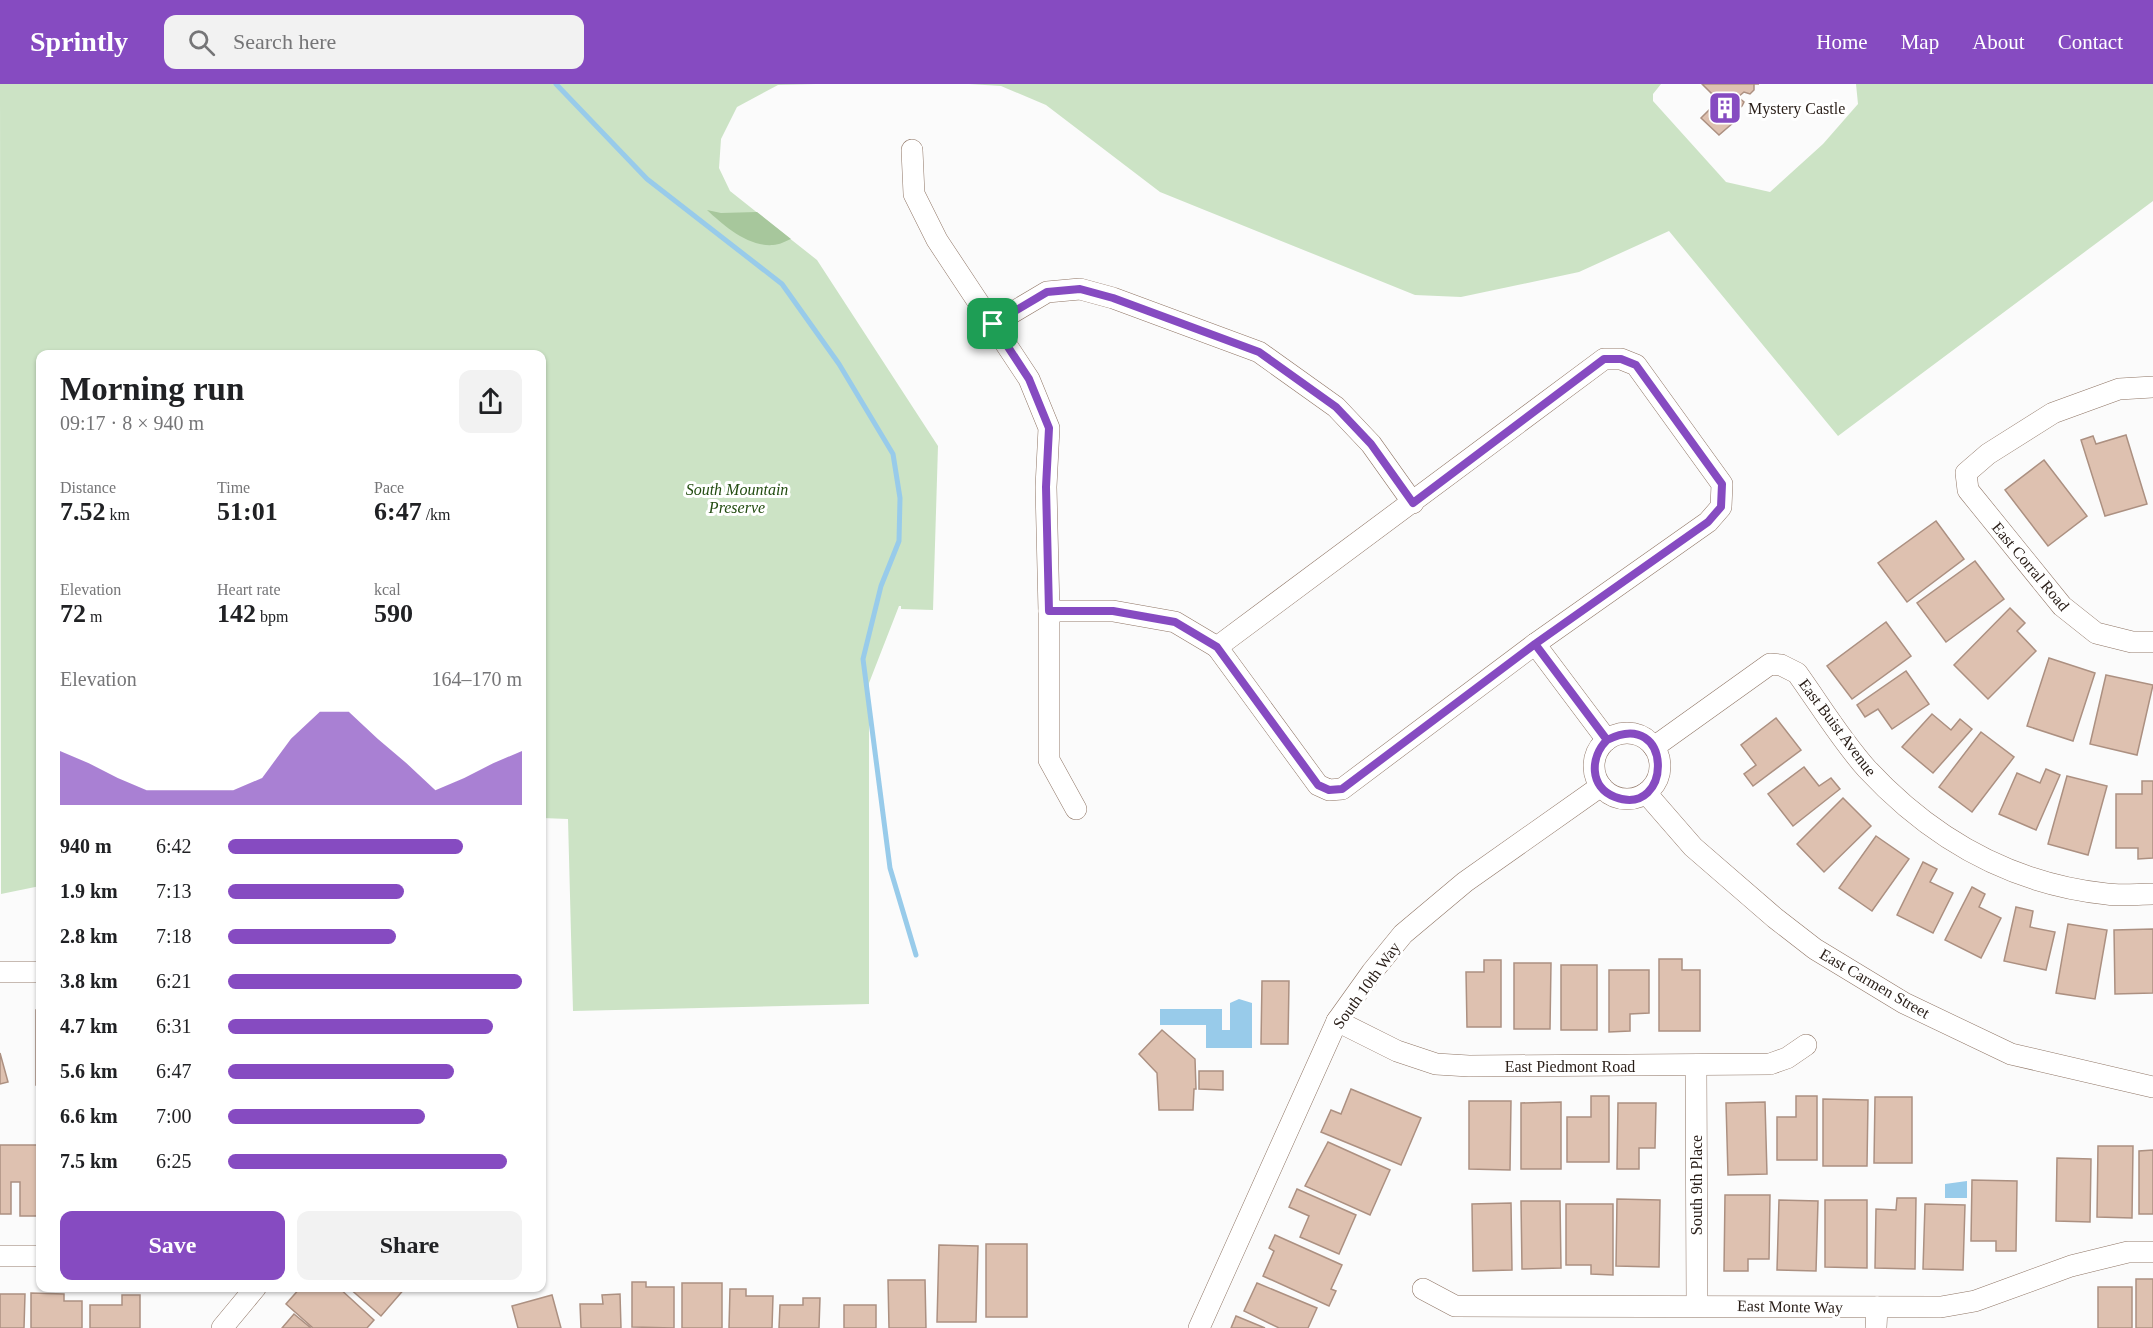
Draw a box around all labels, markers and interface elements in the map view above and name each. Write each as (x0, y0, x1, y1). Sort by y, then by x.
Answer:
search box (164, 15, 584, 69)
text: Sprintly (30, 26, 128, 57)
icon: search (185, 26, 218, 59)
text: Search here (233, 29, 336, 54)
text: Home (1816, 30, 1868, 54)
text: Map (1901, 30, 1939, 54)
text: About (1972, 30, 2025, 54)
text: Contact (2058, 30, 2123, 54)
building icon: Mystery Castle (1707, 90, 1743, 126)
place label: Mystery Castle (1748, 100, 1845, 118)
pin (967, 298, 1018, 349)
icon: arrive (976, 307, 1009, 340)
button: share (459, 370, 522, 433)
text: Morning run (60, 371, 244, 407)
text: 09:17 · 8 × 940 m (60, 412, 204, 434)
text: Distance (60, 479, 116, 496)
text: Time (217, 479, 250, 496)
text: Pace (374, 479, 404, 496)
park label: South Mountain Preserve (686, 481, 788, 516)
text: 7.52 (60, 497, 106, 526)
text: 51:01 (217, 497, 278, 526)
text: 6:47 (374, 497, 422, 526)
text: km (106, 506, 130, 523)
text: /km (422, 506, 451, 523)
street label: East Corral Road (1989, 519, 2073, 614)
text: Elevation (60, 581, 121, 598)
text: Heart rate (217, 581, 281, 598)
text: kcal (374, 581, 401, 598)
text: 72 (60, 599, 86, 628)
text: 142 (217, 599, 256, 628)
text: 590 (374, 599, 413, 628)
text: m (86, 608, 102, 625)
text: bpm (256, 608, 288, 625)
text: Elevation (60, 668, 137, 690)
text: 164–170 m (431, 668, 522, 690)
street label: East Buist Avenue (1796, 675, 1880, 779)
text: 940 m (60, 835, 112, 857)
text: 6:42 (156, 835, 192, 857)
text: 1.9 km (60, 880, 118, 902)
text: 7:13 (156, 880, 192, 902)
text: 2.8 km (60, 925, 118, 947)
text: 7:18 (156, 925, 192, 947)
street label: South 10th Way (1329, 939, 1404, 1032)
street label: East Carmen Street (1817, 945, 1933, 1022)
text: 3.8 km (60, 970, 118, 992)
text: 6:21 (156, 970, 192, 992)
text: 4.7 km (60, 1015, 118, 1037)
text: 6:31 (156, 1015, 192, 1037)
street label: East Piedmont Road (1505, 1058, 1635, 1075)
text: 5.6 km (60, 1060, 118, 1082)
text: 6:47 (156, 1060, 192, 1082)
text: 6.6 km (60, 1105, 118, 1127)
text: 7:00 (156, 1105, 192, 1127)
street label: South 9th Place (1688, 1135, 1705, 1235)
text: 7.5 km (60, 1150, 118, 1172)
text: 6:25 (156, 1150, 192, 1172)
button: Save (60, 1211, 285, 1280)
button: Share (297, 1211, 522, 1280)
street label: East Monte Way (1737, 1297, 1843, 1317)

